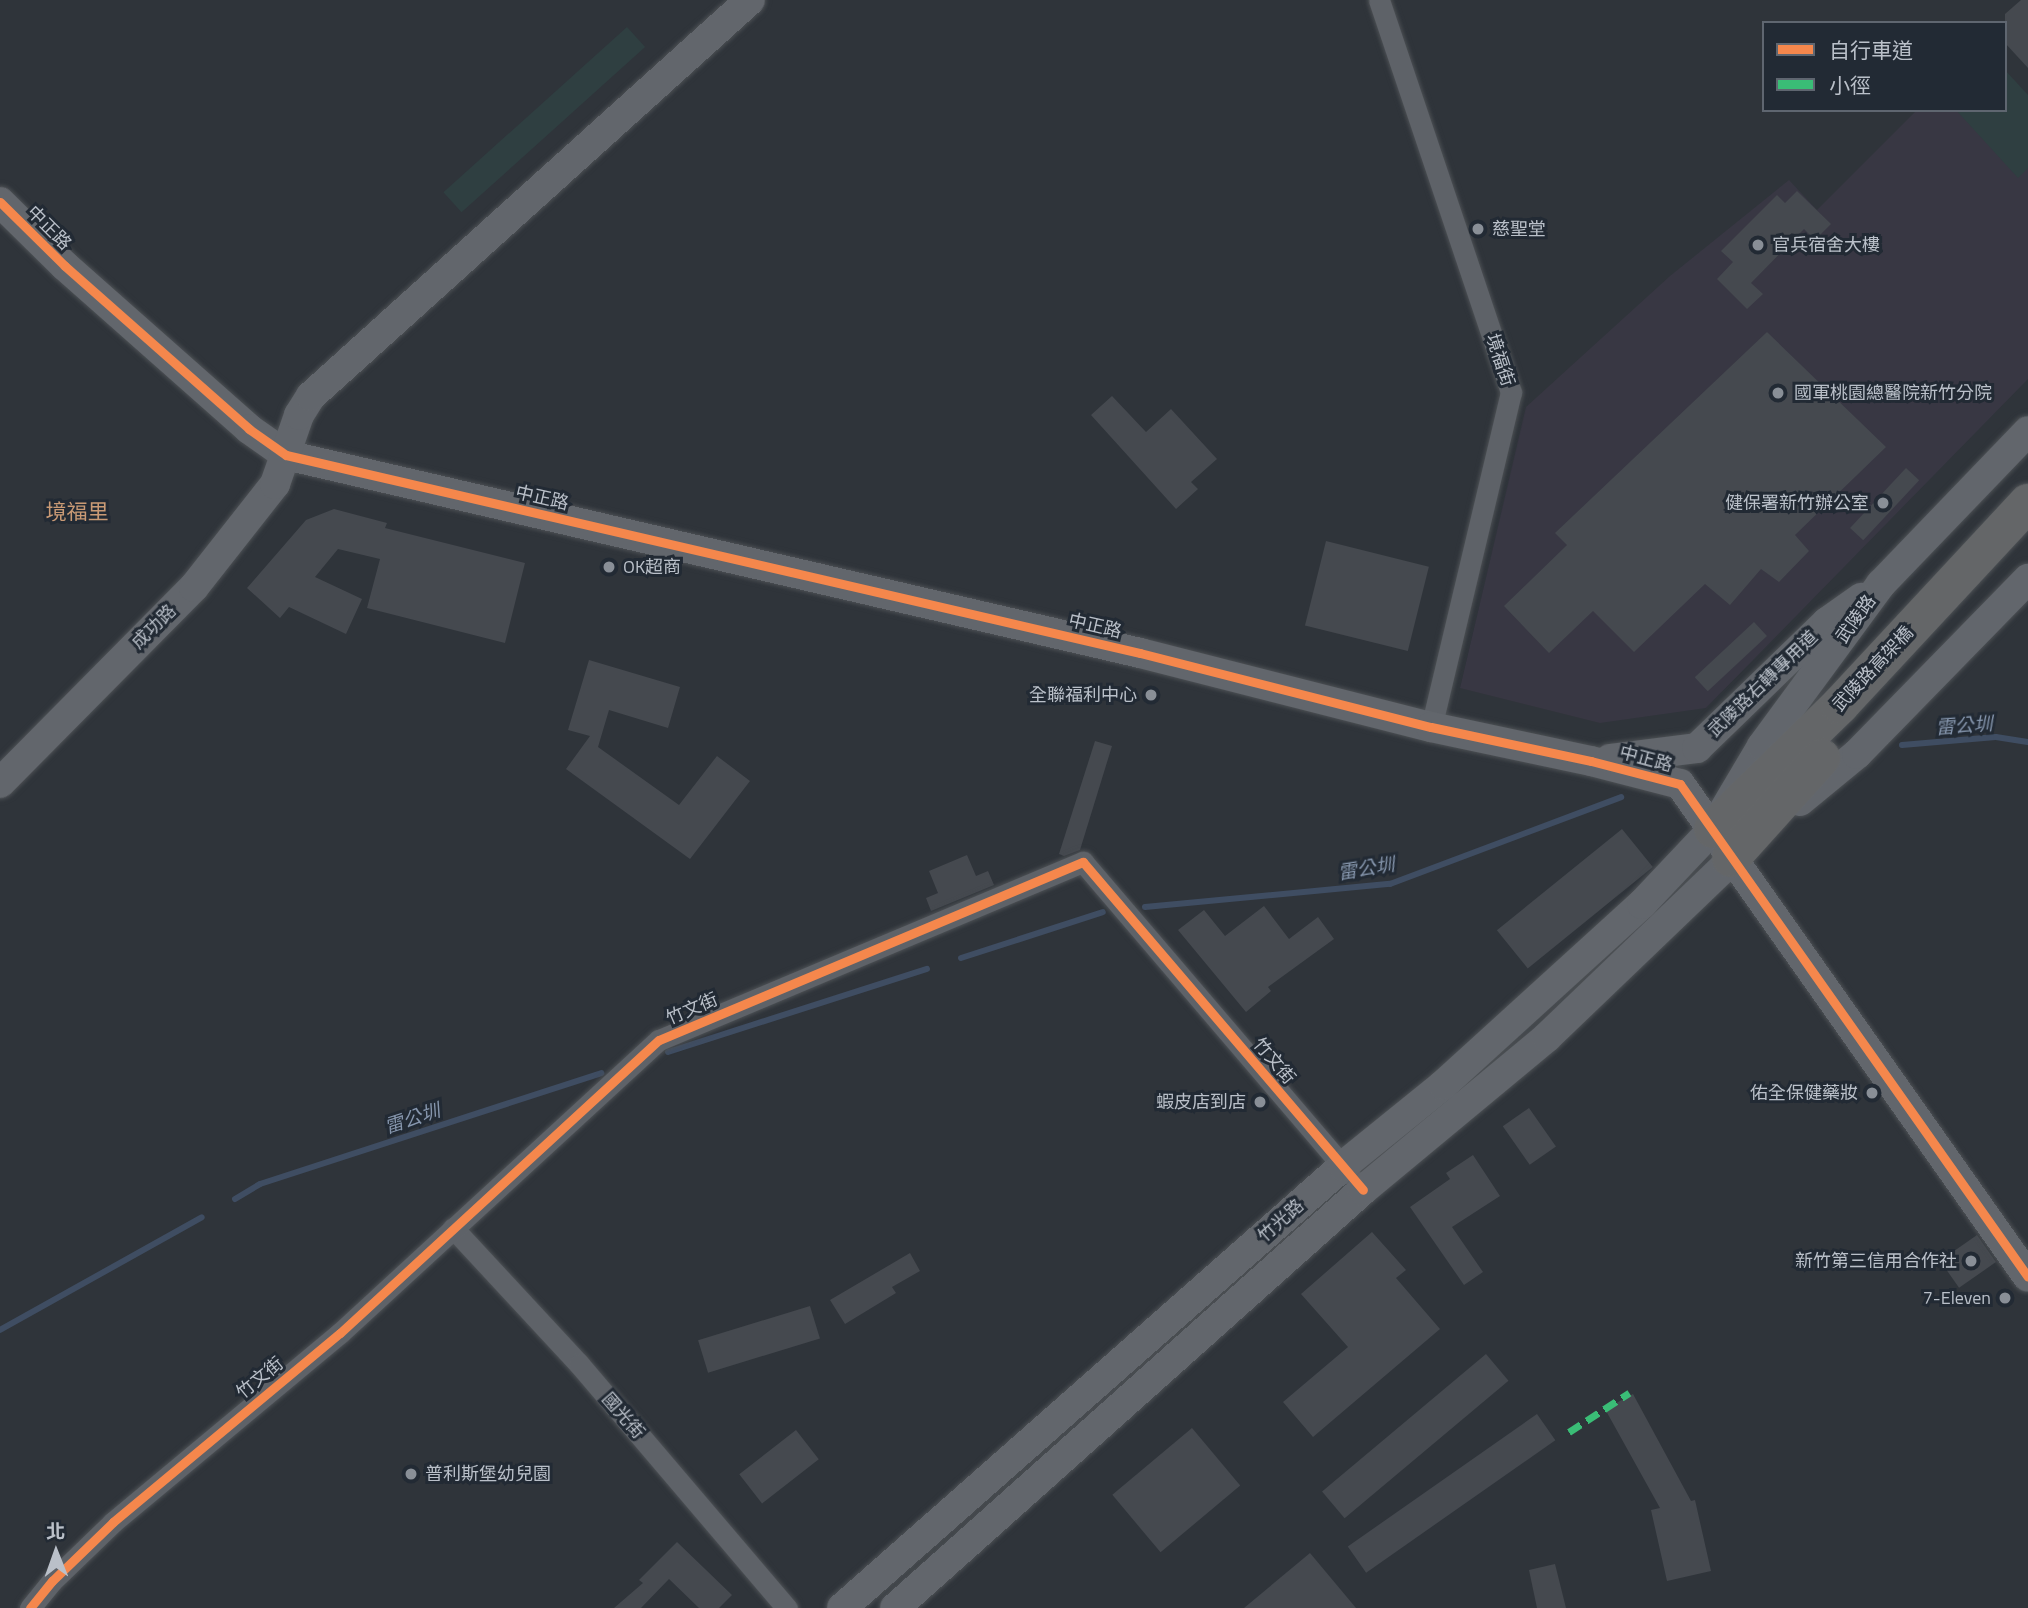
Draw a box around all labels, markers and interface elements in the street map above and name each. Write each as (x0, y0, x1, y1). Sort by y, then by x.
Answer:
legend (1762, 21, 2007, 112)
text: 自行車道 (1829, 34, 1913, 66)
text: 小徑 (1829, 69, 1871, 101)
street label: 中正路 (22, 201, 76, 255)
place label: 慈聖堂 (1492, 218, 1546, 240)
marker: 慈聖堂 (1470, 221, 1486, 237)
place label: 官兵宿舍大樓 (1772, 234, 1880, 256)
marker: 官兵宿舍大樓 (1750, 237, 1766, 253)
street label: 境福街 (1481, 331, 1519, 389)
place label: 國軍桃園總醫院新竹分院 (1794, 382, 1992, 404)
marker: 國軍桃園總醫院新竹分院 (1768, 383, 1788, 403)
street label: 中正路 (513, 481, 571, 515)
place label: 健保署新竹辦公室 (1725, 492, 1869, 514)
marker: 健保署新竹辦公室 (1875, 495, 1891, 511)
district label: 境福里 (46, 498, 108, 524)
place label: OK超商 (623, 556, 681, 578)
marker: OK超商 (601, 559, 617, 575)
street label: 武陵路 (1831, 591, 1881, 647)
street label: 成功路 (127, 600, 181, 654)
street label: 中正路 (1066, 609, 1124, 643)
street label: 武陵路高架橋 (1828, 622, 1918, 716)
street label: 武陵路右轉專用道 (1704, 626, 1822, 742)
place label: 全聯福利中心 (1029, 684, 1137, 706)
marker: 全聯福利中心 (1143, 687, 1159, 703)
water label: 雷公圳 (1935, 712, 1993, 738)
street label: 中正路 (1617, 742, 1675, 776)
water label: 雷公圳 (1336, 852, 1396, 884)
street label: 竹文街 (663, 989, 721, 1029)
street label: 竹文街 (1248, 1033, 1300, 1089)
place label: 佑全保健藥妝 (1750, 1082, 1858, 1104)
marker: 佑全保健藥妝 (1864, 1085, 1880, 1101)
place label: 蝦皮店到店 (1156, 1091, 1246, 1113)
marker: 蝦皮店到店 (1252, 1094, 1268, 1110)
water label: 雷公圳 (381, 1098, 443, 1138)
street label: 竹光路 (1254, 1195, 1308, 1247)
place label: 新竹第三信用合作社 (1795, 1250, 1957, 1272)
marker: 新竹第三信用合作社 (1963, 1253, 1979, 1269)
place label: 7-Eleven (1923, 1287, 1991, 1309)
marker: 7-Eleven (1997, 1290, 2013, 1306)
street label: 竹文街 (232, 1353, 288, 1403)
street label: 國光街 (597, 1389, 649, 1443)
place label: 普利斯堡幼兒園 (425, 1463, 551, 1485)
marker: 普利斯堡幼兒園 (403, 1466, 419, 1482)
text: 北 (46, 1516, 65, 1545)
north arrow (21, 1517, 91, 1587)

